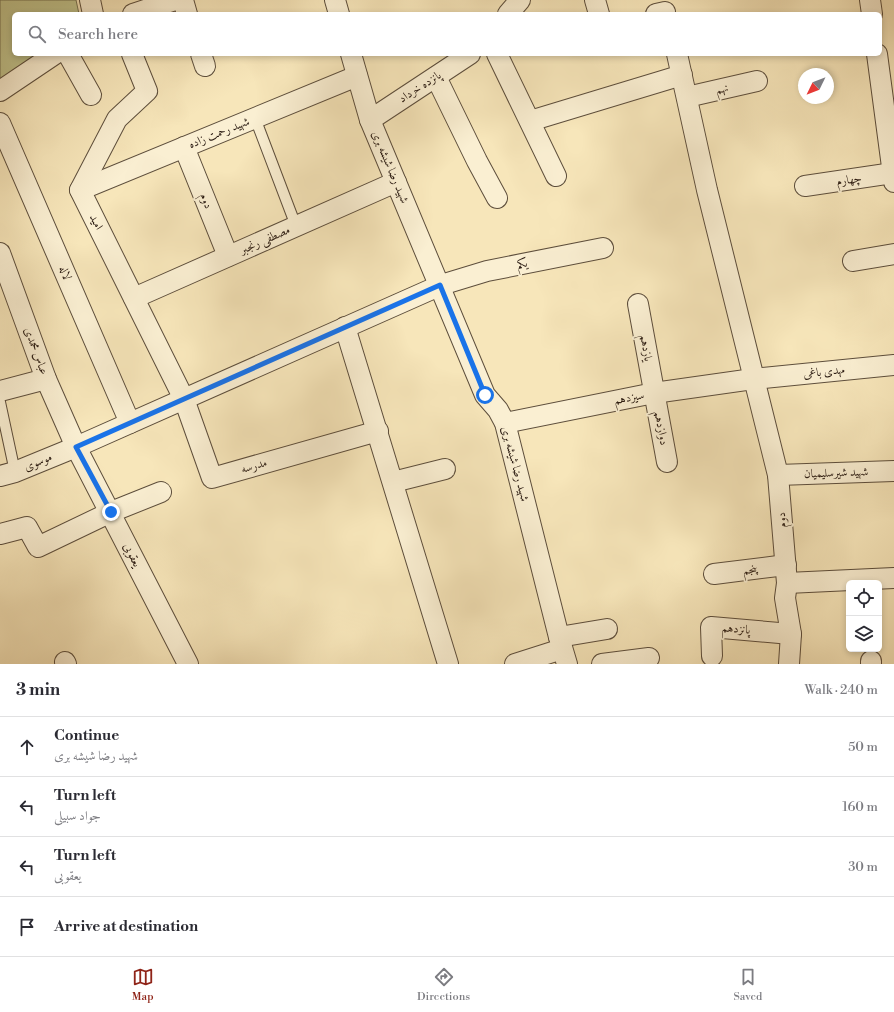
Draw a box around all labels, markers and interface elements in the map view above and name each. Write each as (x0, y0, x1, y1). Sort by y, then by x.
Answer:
search box (12, 12, 882, 56)
icon: search (26, 23, 48, 45)
text: Search here (58, 25, 138, 44)
street label: پانزده خرداد (396, 67, 445, 107)
north arrow (798, 68, 834, 104)
street label: نهم (714, 80, 730, 101)
street label: شهید رحمت زاده (186, 114, 252, 152)
street label: شهید رضا شیشه بری (368, 128, 412, 206)
street label: چهارم (835, 171, 863, 192)
street label: دوم (193, 191, 216, 212)
street label: امید (86, 212, 106, 233)
street label: مصطفی رنجبر (236, 222, 293, 259)
street label: یکم (515, 255, 530, 275)
street label: لاله (55, 264, 75, 283)
street label: عباس محمدی (21, 325, 52, 377)
street label: یازدهم (633, 333, 656, 364)
street label: مهدی باغی (803, 362, 846, 382)
route start (476, 386, 494, 404)
street label: سیزدهم (613, 388, 646, 411)
street label: دوازدهم (647, 410, 672, 447)
street label: شهید رضا شیشه بری (498, 425, 532, 503)
street label: موسوی (22, 449, 54, 475)
street label: مدرسه (239, 455, 269, 477)
street label: شهید شیرسلیمیان (804, 464, 868, 482)
route end (102, 503, 120, 521)
street label: دوم (774, 511, 793, 528)
street label: یعقوبی (119, 540, 145, 571)
street label: پنجم (742, 562, 759, 581)
map controls (846, 580, 882, 652)
button: locate (846, 580, 882, 616)
button: layers (846, 616, 882, 652)
street label: پانزدهم (721, 620, 752, 641)
text: 3 min (16, 679, 60, 701)
text: Walk · 240 m (804, 682, 878, 698)
text: Continue (54, 726, 119, 745)
icon: ahead (16, 736, 38, 758)
text: 50 m (848, 739, 878, 755)
text: شهید رضا شیشه بری (54, 748, 138, 764)
text: Turn left (54, 786, 116, 805)
icon: left (16, 796, 38, 818)
text: 160 m (842, 799, 878, 815)
text: جواد سبیلی (54, 808, 101, 824)
text: Turn left (54, 846, 116, 865)
icon: left (16, 856, 38, 878)
text: 30 m (848, 859, 878, 875)
text: یعقوبی (54, 868, 81, 884)
icon: arrive (16, 916, 38, 938)
text: Arrive at destination (54, 917, 198, 936)
tab: Map (132, 966, 154, 1004)
tab: Directions (417, 966, 470, 1004)
tab: Saved (733, 966, 762, 1004)

